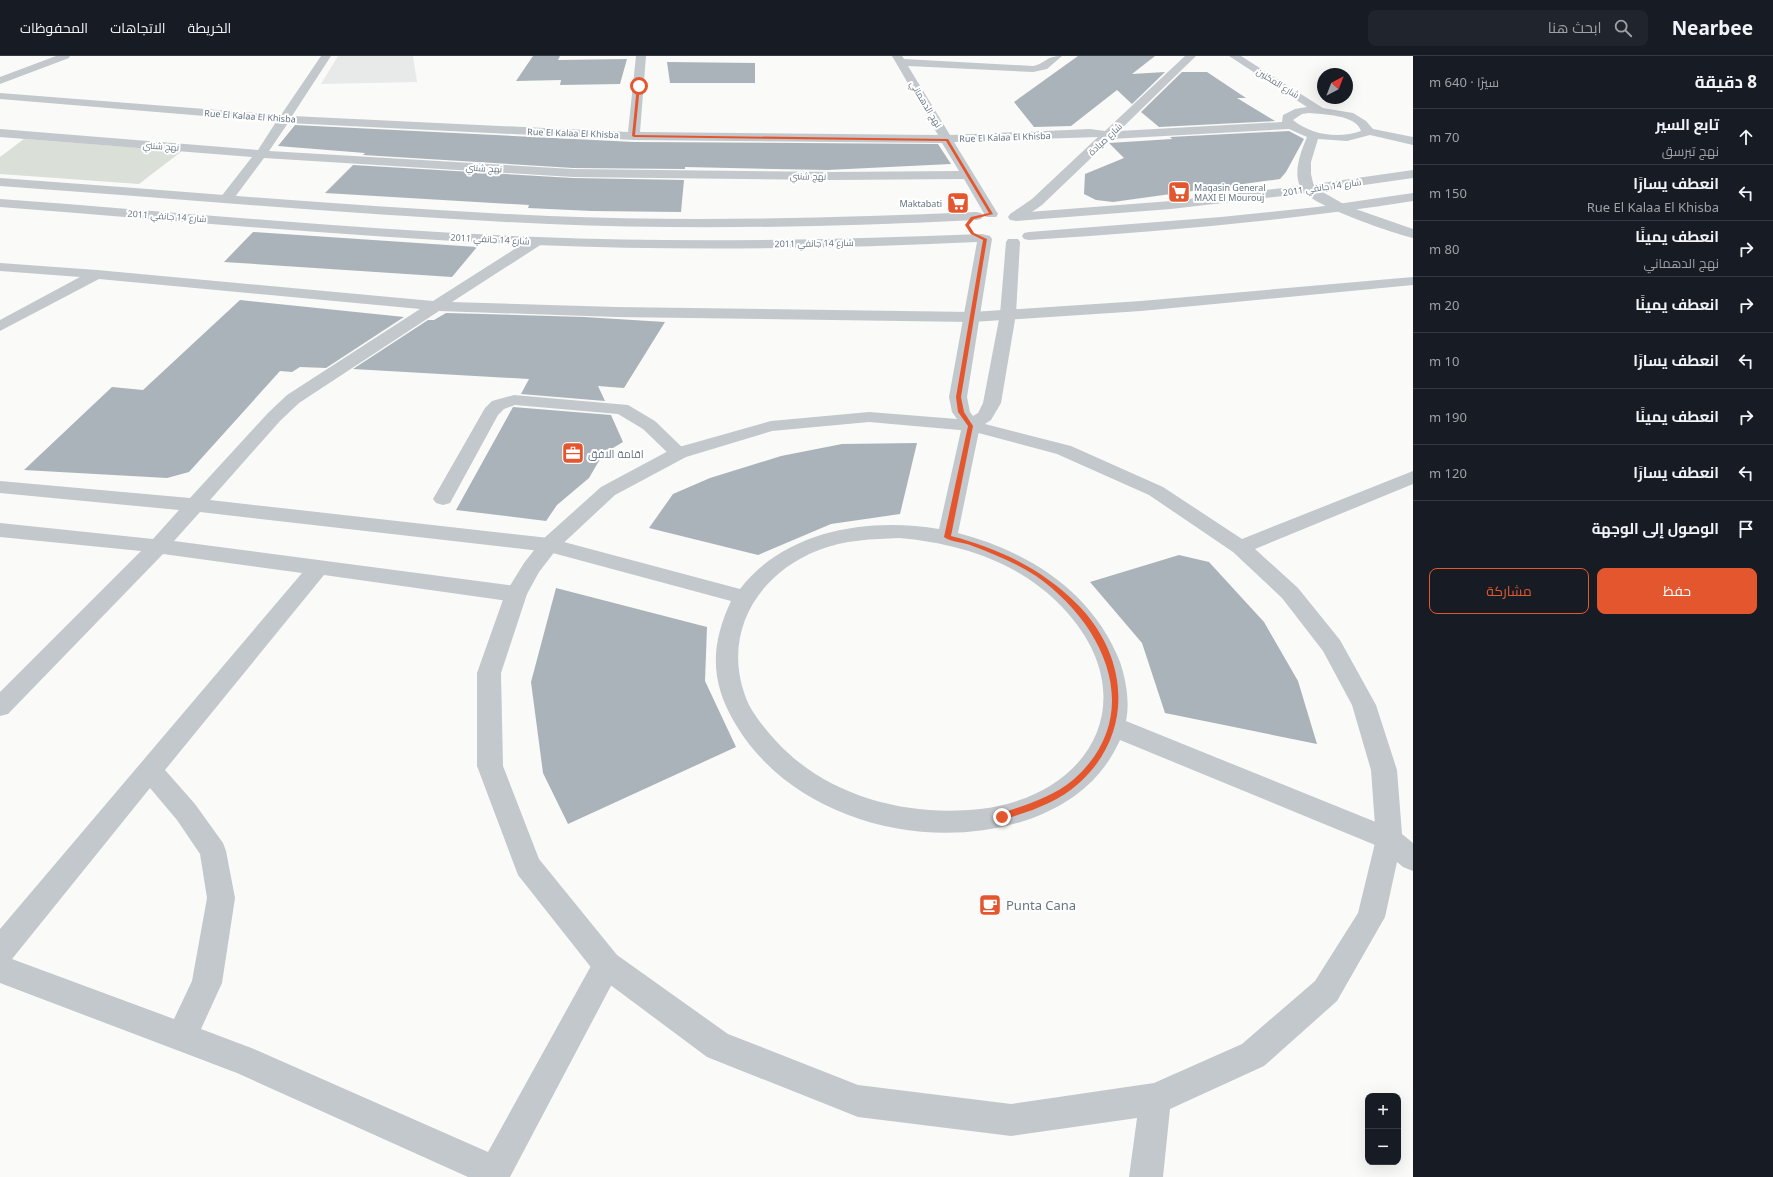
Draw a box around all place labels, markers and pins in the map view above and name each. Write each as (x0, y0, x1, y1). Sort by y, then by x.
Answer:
supermarket icon: Magasin General MAXI El Mourouj (1166, 179, 1192, 205)
place label: Magasin General MAXI El Mourouj (1194, 181, 1266, 204)
supermarket icon: Maktabati (945, 190, 971, 216)
place label: Maktabati (900, 197, 942, 210)
office icon: اقامة الافق (560, 440, 586, 466)
place label: اقامة الافق (588, 446, 644, 461)
cafe icon: Punta Cana (977, 892, 1003, 918)
place label: Punta Cana (1006, 896, 1076, 914)

